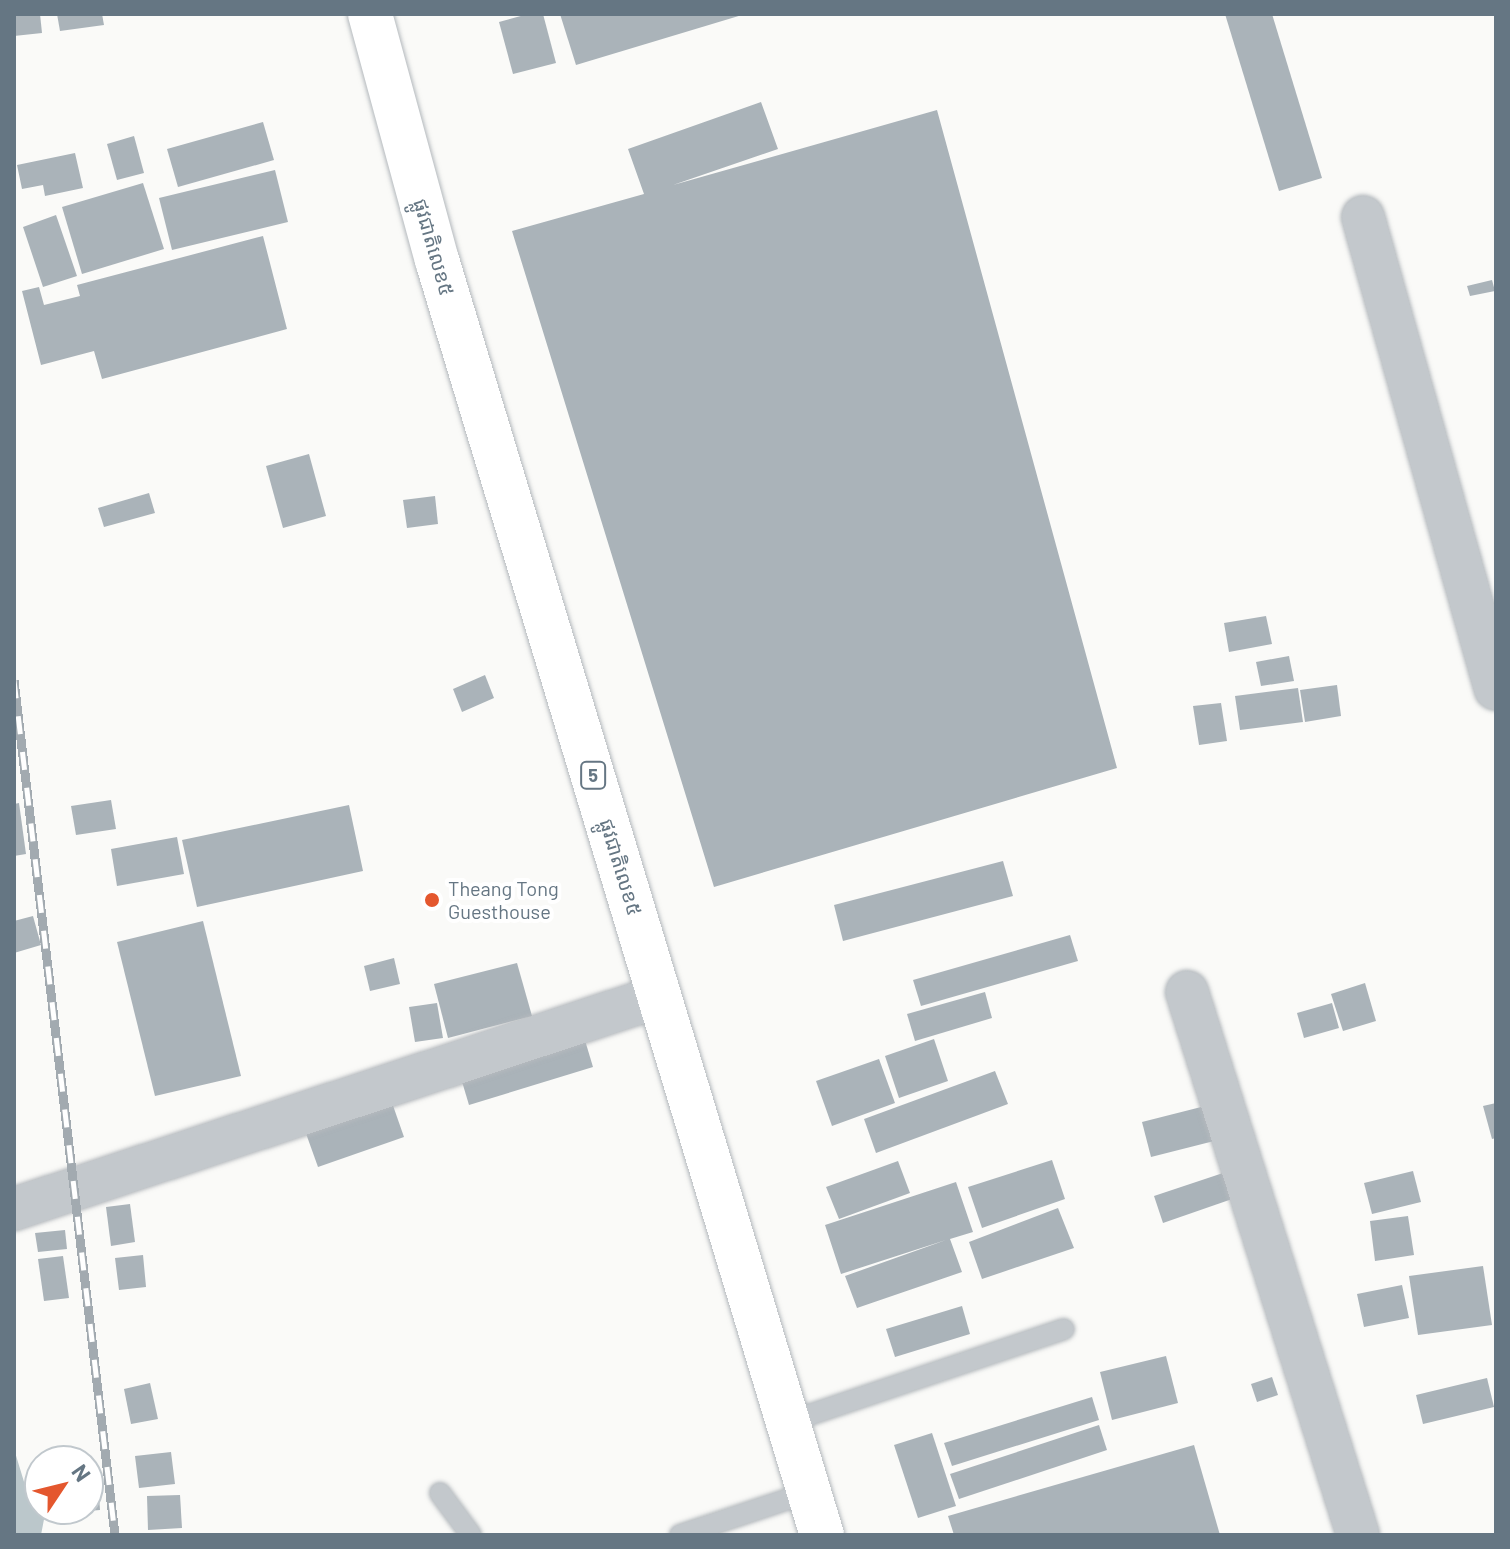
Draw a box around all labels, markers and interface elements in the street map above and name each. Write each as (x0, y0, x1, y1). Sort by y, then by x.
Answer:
street label: ផ្លូវជាតិលេខ៥ (409, 196, 459, 298)
road number: 5 (579, 761, 607, 789)
street label: ផ្លូវជាតិលេខ៥ (595, 816, 647, 918)
place label: Theang Tong Guesthouse (448, 876, 559, 923)
marker: Theang Tong Guesthouse (423, 891, 441, 909)
north arrow (24, 1445, 104, 1525)
text: N (67, 1459, 97, 1486)

